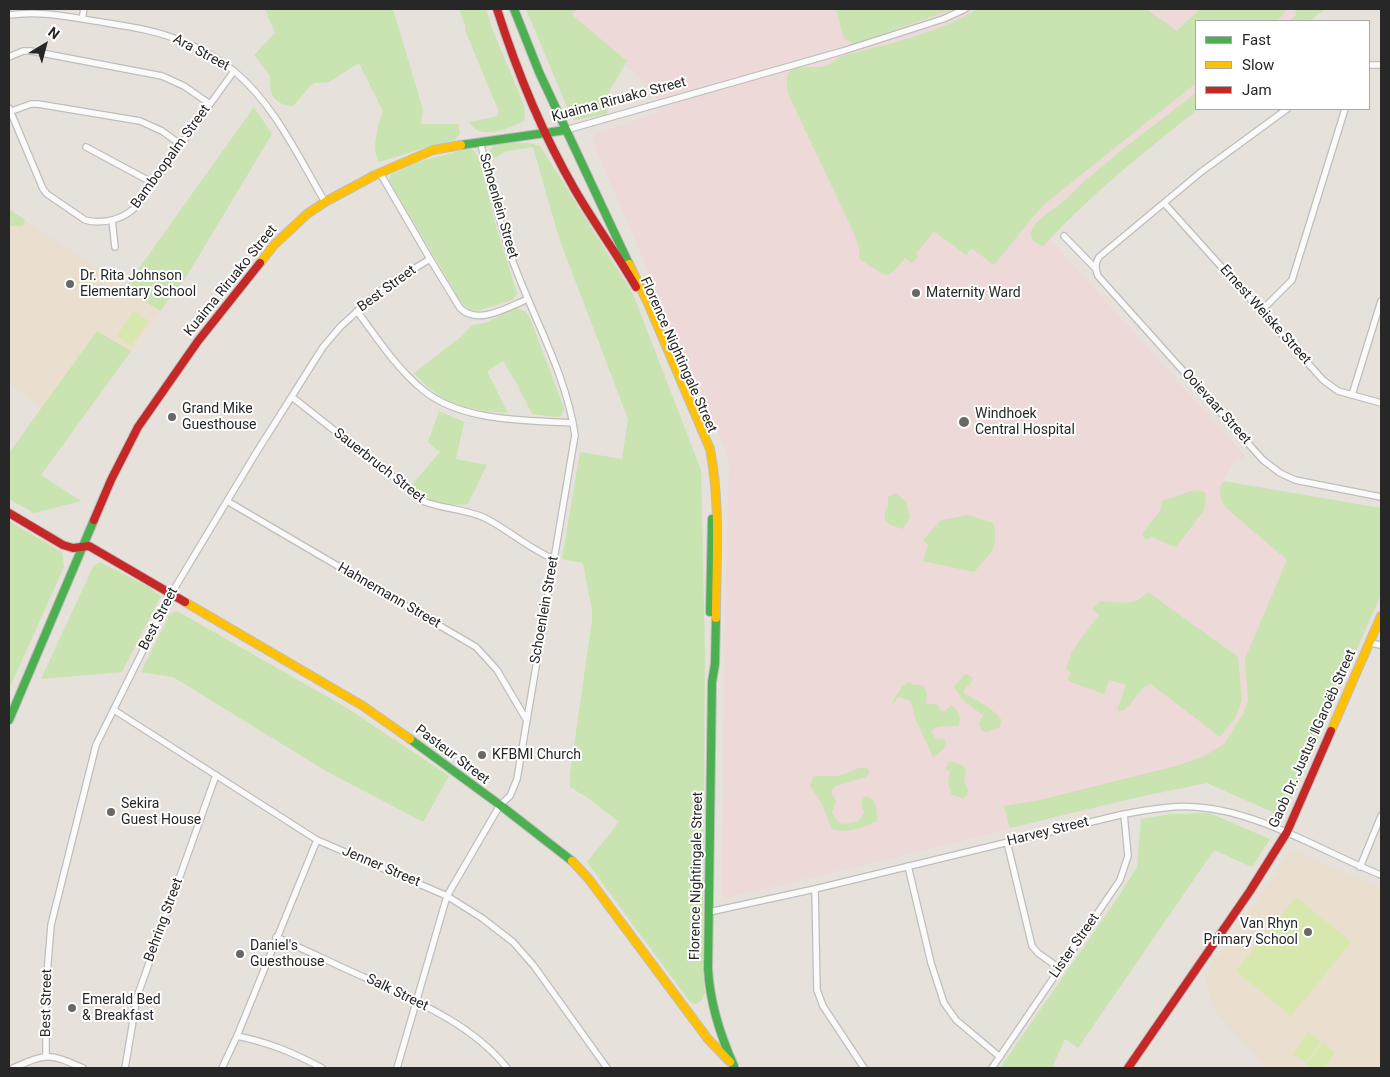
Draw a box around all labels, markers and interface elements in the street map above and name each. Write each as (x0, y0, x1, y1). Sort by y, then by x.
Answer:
north arrow (20, 20, 70, 70)
legend (1195, 20, 1370, 110)
text: N (45, 24, 63, 42)
street label: Ara Street (170, 31, 232, 75)
text: Fast (1242, 31, 1271, 49)
text: Slow (1242, 56, 1274, 74)
street label: Kuaima Riruako Street (550, 74, 688, 126)
text: Jam (1242, 81, 1272, 99)
street label: Bamboopalm Street (128, 102, 214, 212)
street label: Schoenlein Street (475, 151, 521, 261)
street label: Kuaima Riruako Street (181, 222, 281, 340)
street label: Best Street (354, 262, 420, 316)
street label: Ernest Weiske Street (1216, 262, 1314, 368)
place label: Dr. Rita Johnson Elementary School (80, 268, 196, 300)
street label: Florence Nightingale Street (636, 275, 720, 435)
marker: Dr. Rita Johnson Elementary School (64, 278, 76, 290)
place label: Maternity Ward (926, 285, 1021, 301)
marker: Maternity Ward (910, 287, 922, 299)
street label: Ooievaar Street (1178, 366, 1254, 448)
place label: Grand Mike Guesthouse (182, 401, 257, 434)
place label: Windhoek Central Hospital (975, 406, 1075, 438)
marker: Grand Mike Guesthouse (166, 411, 178, 423)
marker: Windhoek Central Hospital (957, 415, 971, 429)
street label: Sauerbruch Street (330, 425, 428, 507)
street label: Schoenlein Street (527, 555, 563, 665)
street label: Hahnemann Street (334, 560, 444, 632)
street label: Best Street (136, 585, 182, 653)
street label: Gaob Dr. Justus ǁGaroëb Street (1266, 647, 1360, 831)
street label: Pasteur Street (412, 722, 492, 788)
place label: KFBMI Church (492, 747, 581, 763)
marker: KFBMI Church (476, 749, 488, 761)
street label: Florence Nightingale Street (687, 792, 707, 960)
place label: Sekira Guest House (121, 796, 201, 829)
marker: Sekira Guest House (105, 806, 117, 818)
street label: Harvey Street (1005, 814, 1091, 850)
street label: Jenner Street (339, 843, 423, 891)
street label: Behring Street (141, 876, 187, 964)
street label: Lister Street (1047, 910, 1103, 982)
place label: Van Rhyn Primary School (1203, 916, 1298, 949)
marker: Van Rhyn Primary School (1302, 926, 1314, 938)
place label: Daniel's Guesthouse (250, 938, 325, 970)
marker: Daniel's Guesthouse (234, 948, 246, 960)
street label: Best Street (38, 969, 56, 1037)
street label: Salk Street (363, 971, 431, 1015)
place label: Emerald Bed & Breakfast (82, 992, 161, 1024)
marker: Emerald Bed & Breakfast (66, 1002, 78, 1014)

